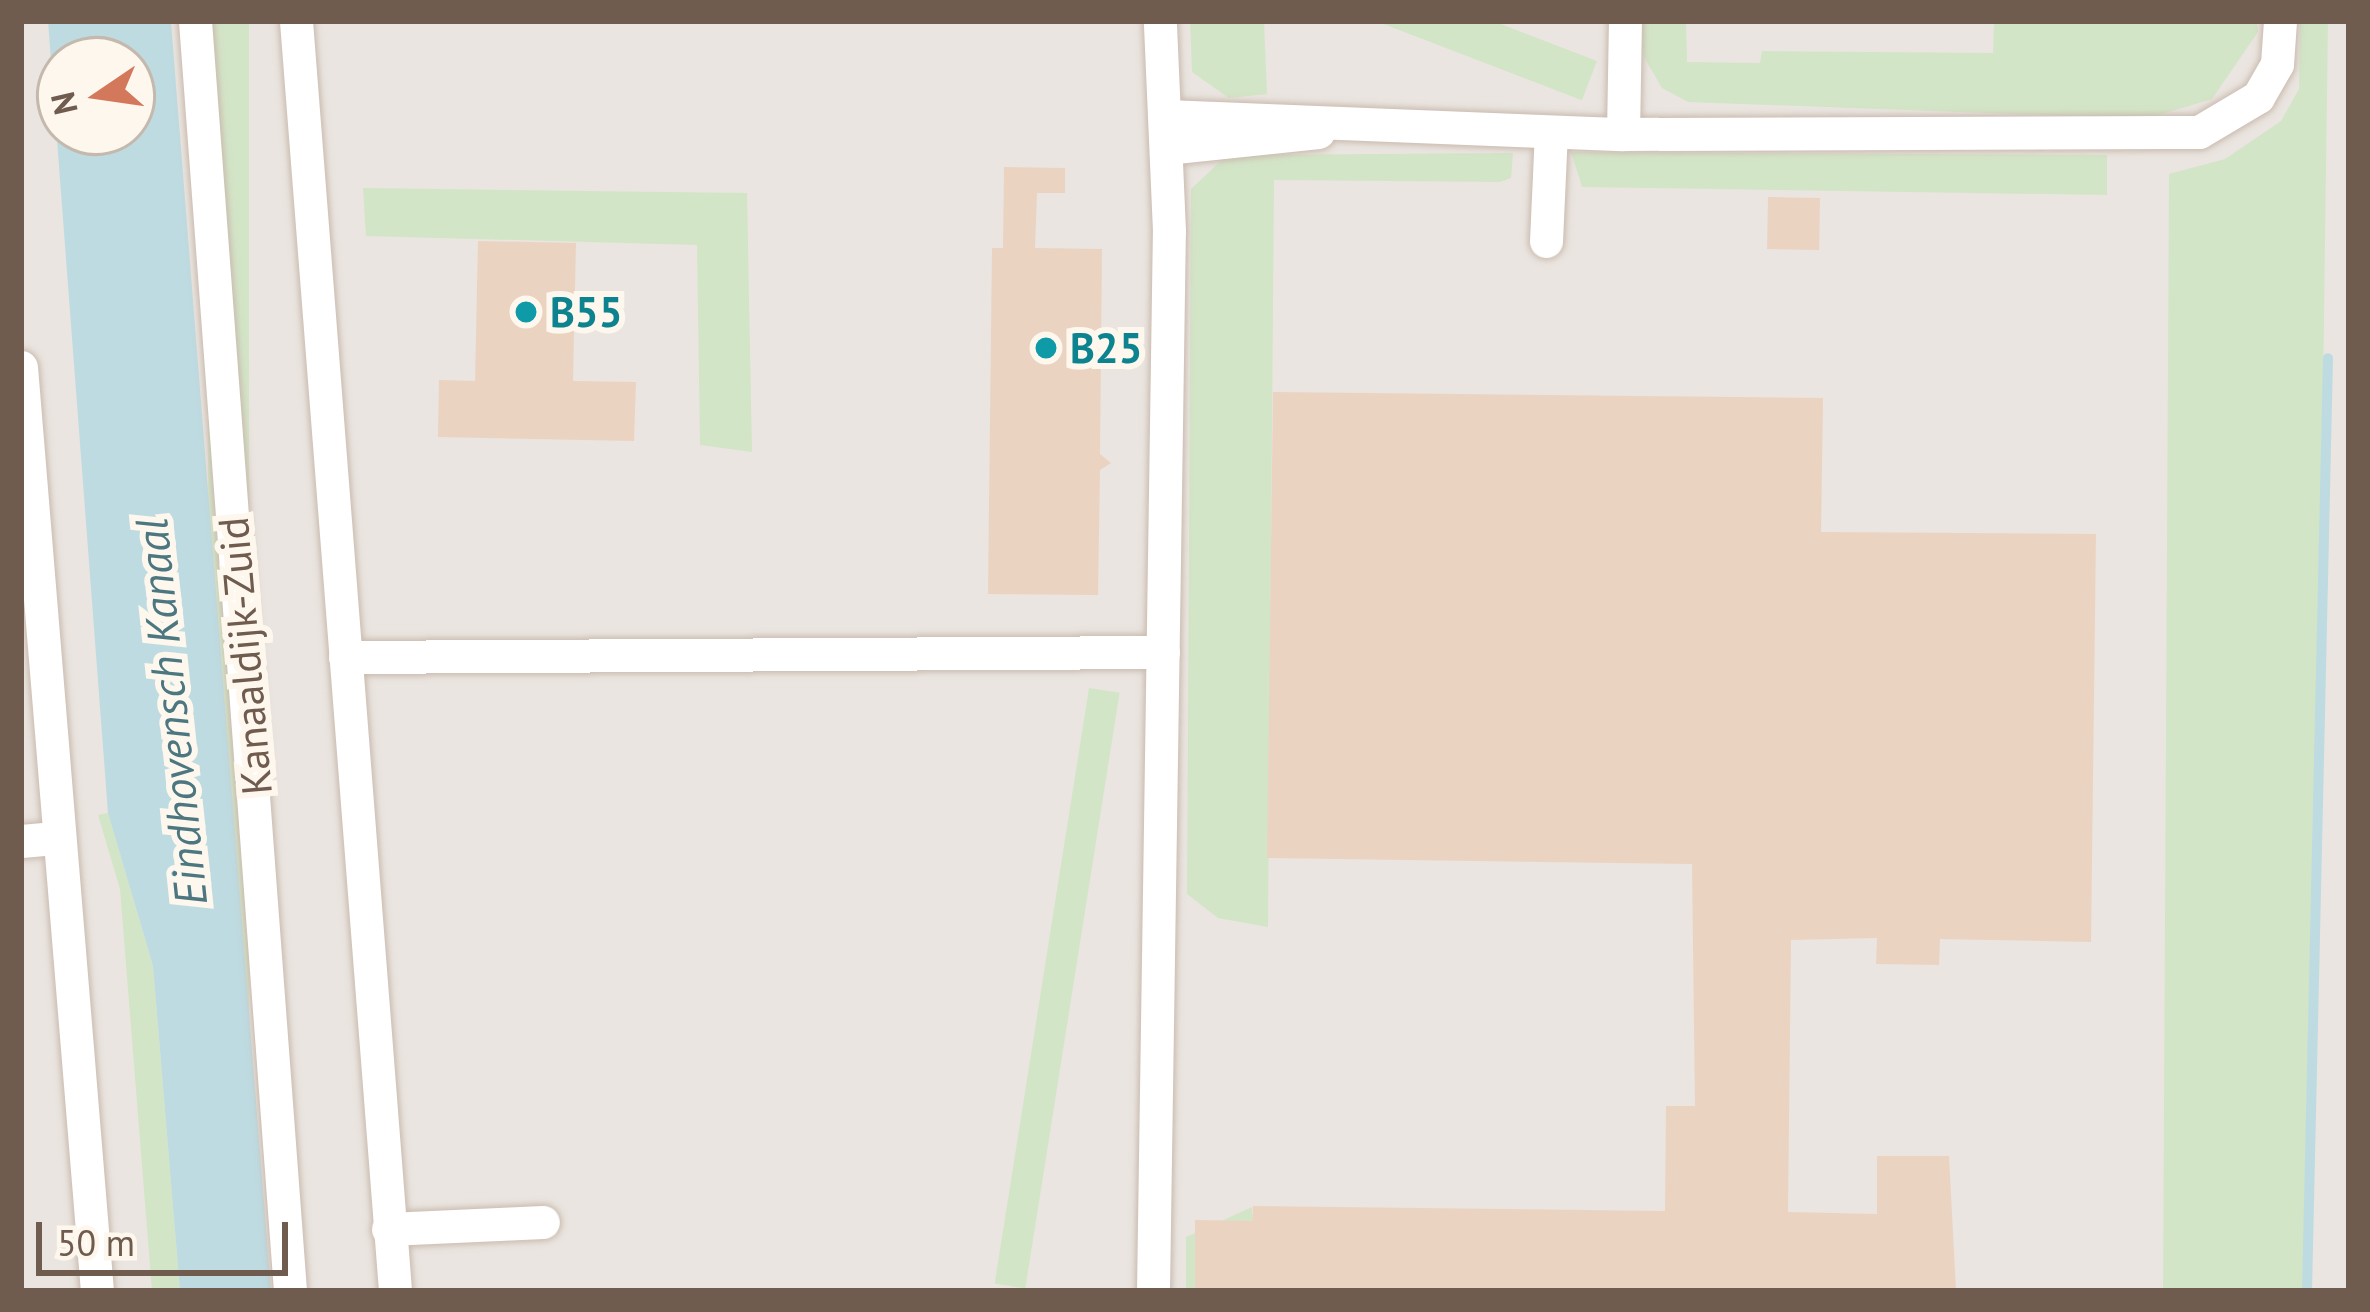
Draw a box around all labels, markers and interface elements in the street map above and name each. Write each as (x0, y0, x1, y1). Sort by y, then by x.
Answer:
north arrow (36, 36, 156, 156)
text: N (40, 88, 87, 119)
place label: B55 (550, 287, 622, 337)
marker: B55 (513, 299, 539, 325)
place label: B25 (1070, 323, 1142, 373)
marker: B25 (1033, 335, 1059, 361)
street label: Kanaaldijk-Zuid (208, 515, 282, 797)
water label: Eindhovensch Kanaal (124, 516, 218, 908)
scale bar (42, 1198, 294, 1272)
text: 50 m (57, 1219, 135, 1266)

